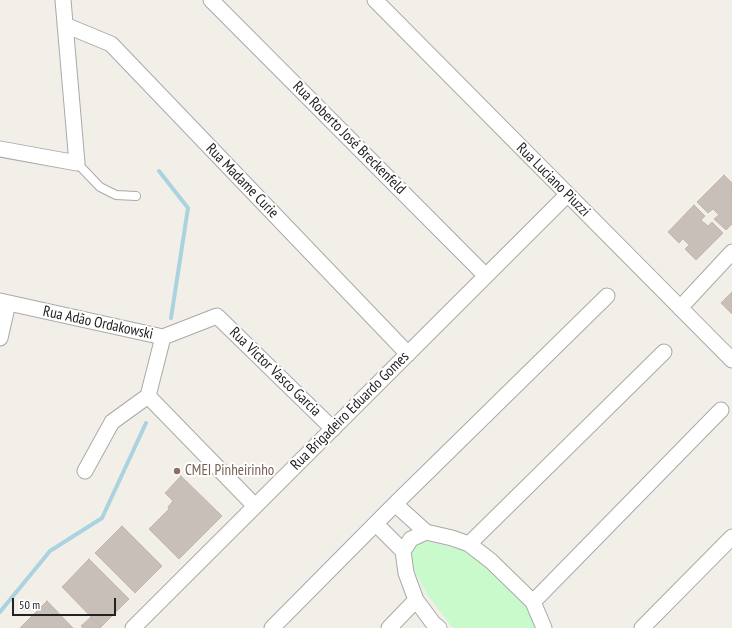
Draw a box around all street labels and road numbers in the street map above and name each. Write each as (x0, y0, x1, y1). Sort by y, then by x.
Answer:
street label: Rua Roberto José Breckenfeld (289, 78, 409, 198)
street label: Rua Luciano Piuzzi (512, 139, 594, 221)
street label: Rua Madame Curie (202, 140, 282, 222)
street label: Rua Adão Ordakowski (41, 303, 155, 343)
street label: Rua Victor Vasco Garcia (225, 324, 325, 420)
street label: Rua Brigadeiro Eduardo Gomes (287, 348, 413, 474)

